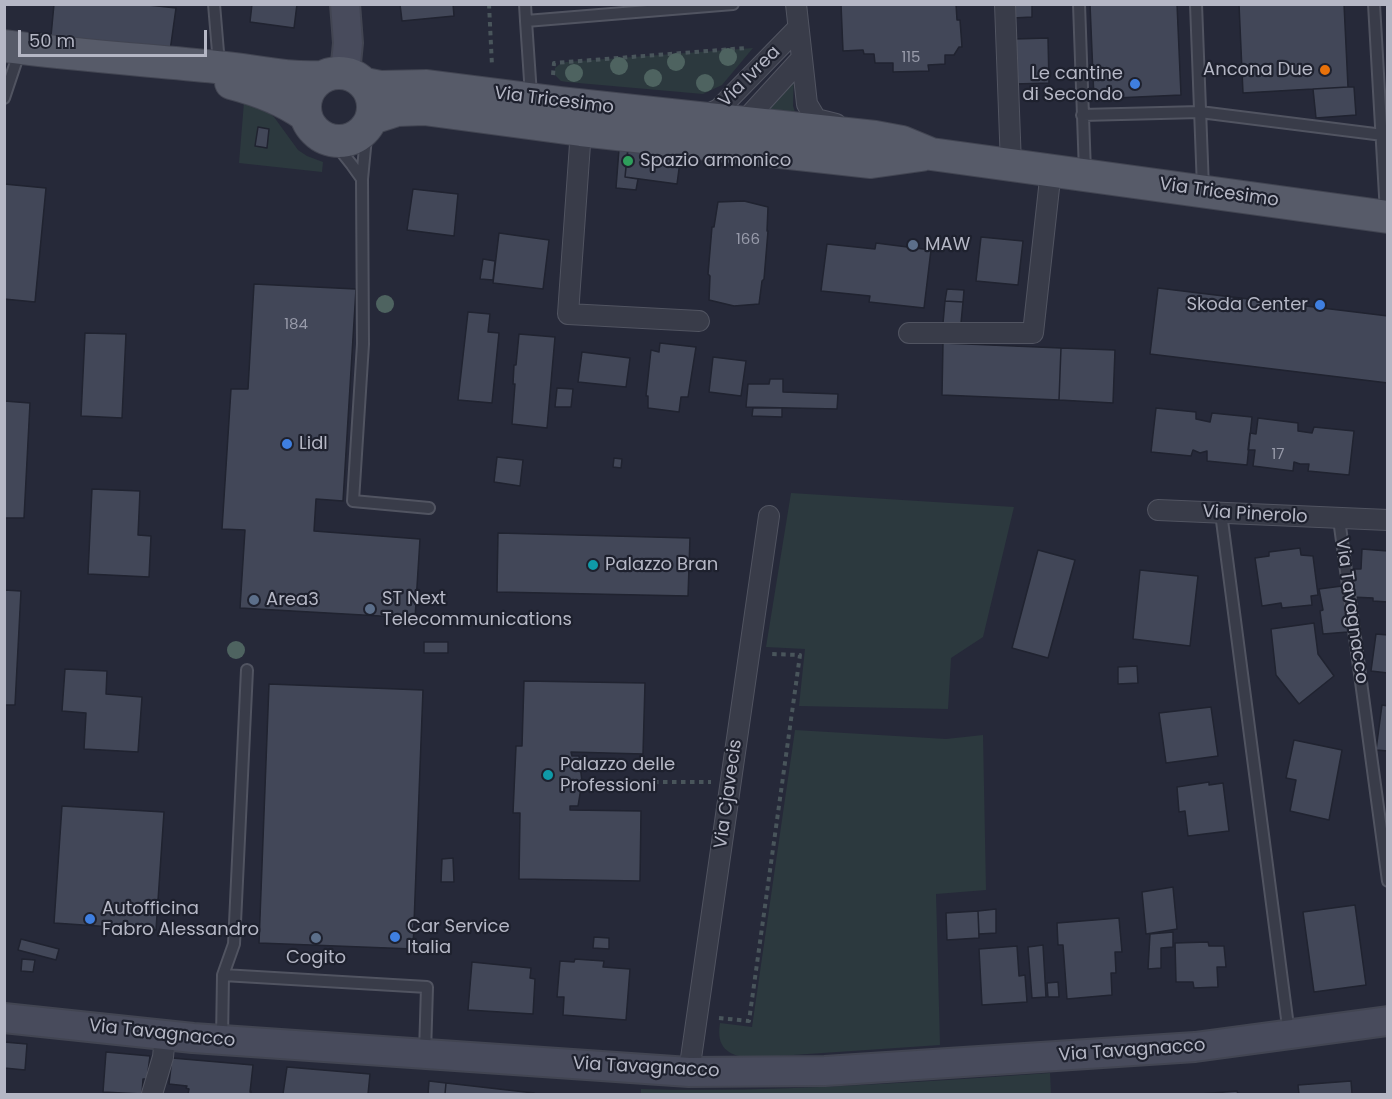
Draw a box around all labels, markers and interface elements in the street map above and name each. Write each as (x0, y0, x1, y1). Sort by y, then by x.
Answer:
scale bar (21, 18, 210, 56)
text: 50 m (29, 28, 75, 53)
street label: Via Ivrea (715, 42, 785, 112)
house number: 115 (901, 49, 921, 67)
place label: Ancona Due (1203, 59, 1313, 81)
place label: Le cantine di Secondo (1022, 63, 1123, 106)
marker: Ancona Due (1318, 63, 1332, 77)
marker: Le cantine di Secondo (1128, 77, 1142, 91)
street label: Via Tricesimo (493, 83, 615, 119)
place label: Spazio armonico (640, 150, 791, 172)
marker: Spazio armonico (621, 154, 635, 168)
street label: Via Tricesimo (1158, 174, 1280, 212)
house number: 166 (736, 231, 760, 249)
place label: MAW (925, 234, 970, 256)
marker: MAW (906, 238, 920, 252)
place label: Skoda Center (1187, 294, 1308, 316)
marker: Skoda Center (1313, 298, 1327, 312)
house number: 184 (284, 316, 308, 334)
place label: Lidl (299, 433, 328, 455)
marker: Lidl (280, 437, 294, 451)
house number: 17 (1272, 446, 1284, 464)
street label: Via Pinerolo (1202, 501, 1308, 529)
street label: Via Tavagnacco (1330, 537, 1372, 685)
place label: Palazzo Bran (605, 554, 718, 576)
marker: Palazzo Bran (586, 558, 600, 572)
place label: ST Next Telecommunications (382, 588, 572, 630)
place label: Area3 (266, 589, 319, 611)
marker: Area3 (247, 593, 261, 607)
marker: ST Next Telecommunications (363, 602, 377, 616)
street label: Via Cjavecis (711, 738, 747, 850)
place label: Palazzo delle Professioni (560, 754, 675, 796)
marker: Palazzo delle Professioni (541, 768, 555, 782)
place label: Autofficina Fabro Alessandro (102, 898, 259, 940)
marker: Autofficina Fabro Alessandro (83, 912, 97, 926)
place label: Car Service Italia (407, 916, 510, 958)
marker: Car Service Italia (388, 930, 402, 944)
marker: Cogito (309, 931, 323, 945)
place label: Cogito (286, 947, 346, 969)
street label: Via Tavagnacco (88, 1016, 236, 1052)
street label: Via Tavagnacco (1058, 1035, 1206, 1067)
street label: Via Tavagnacco (572, 1053, 720, 1083)

